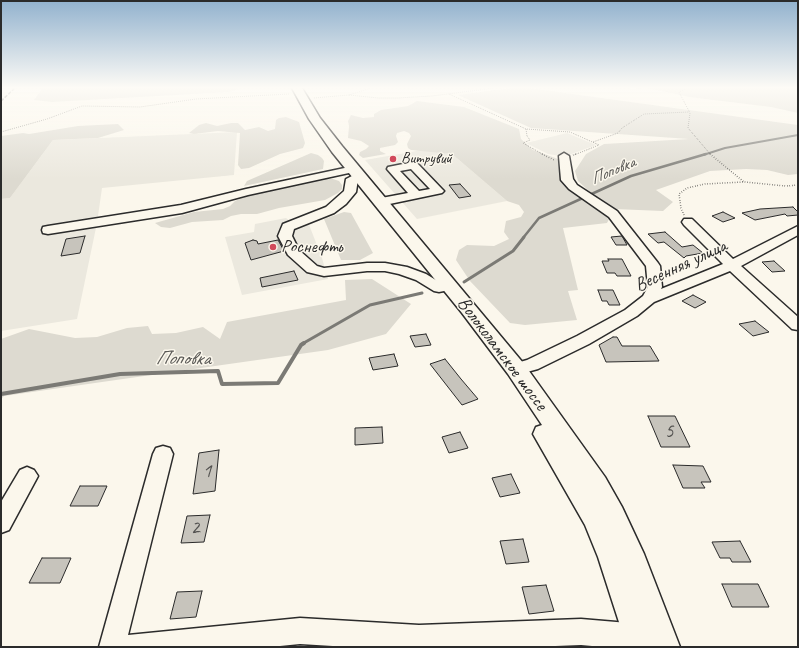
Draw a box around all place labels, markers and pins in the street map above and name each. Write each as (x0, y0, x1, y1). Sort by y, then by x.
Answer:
place label: Витрувий (401, 149, 452, 169)
marker: Витрувий (388, 154, 398, 164)
place label: Роснефть (281, 236, 342, 258)
marker: Роснефть (268, 242, 278, 252)

